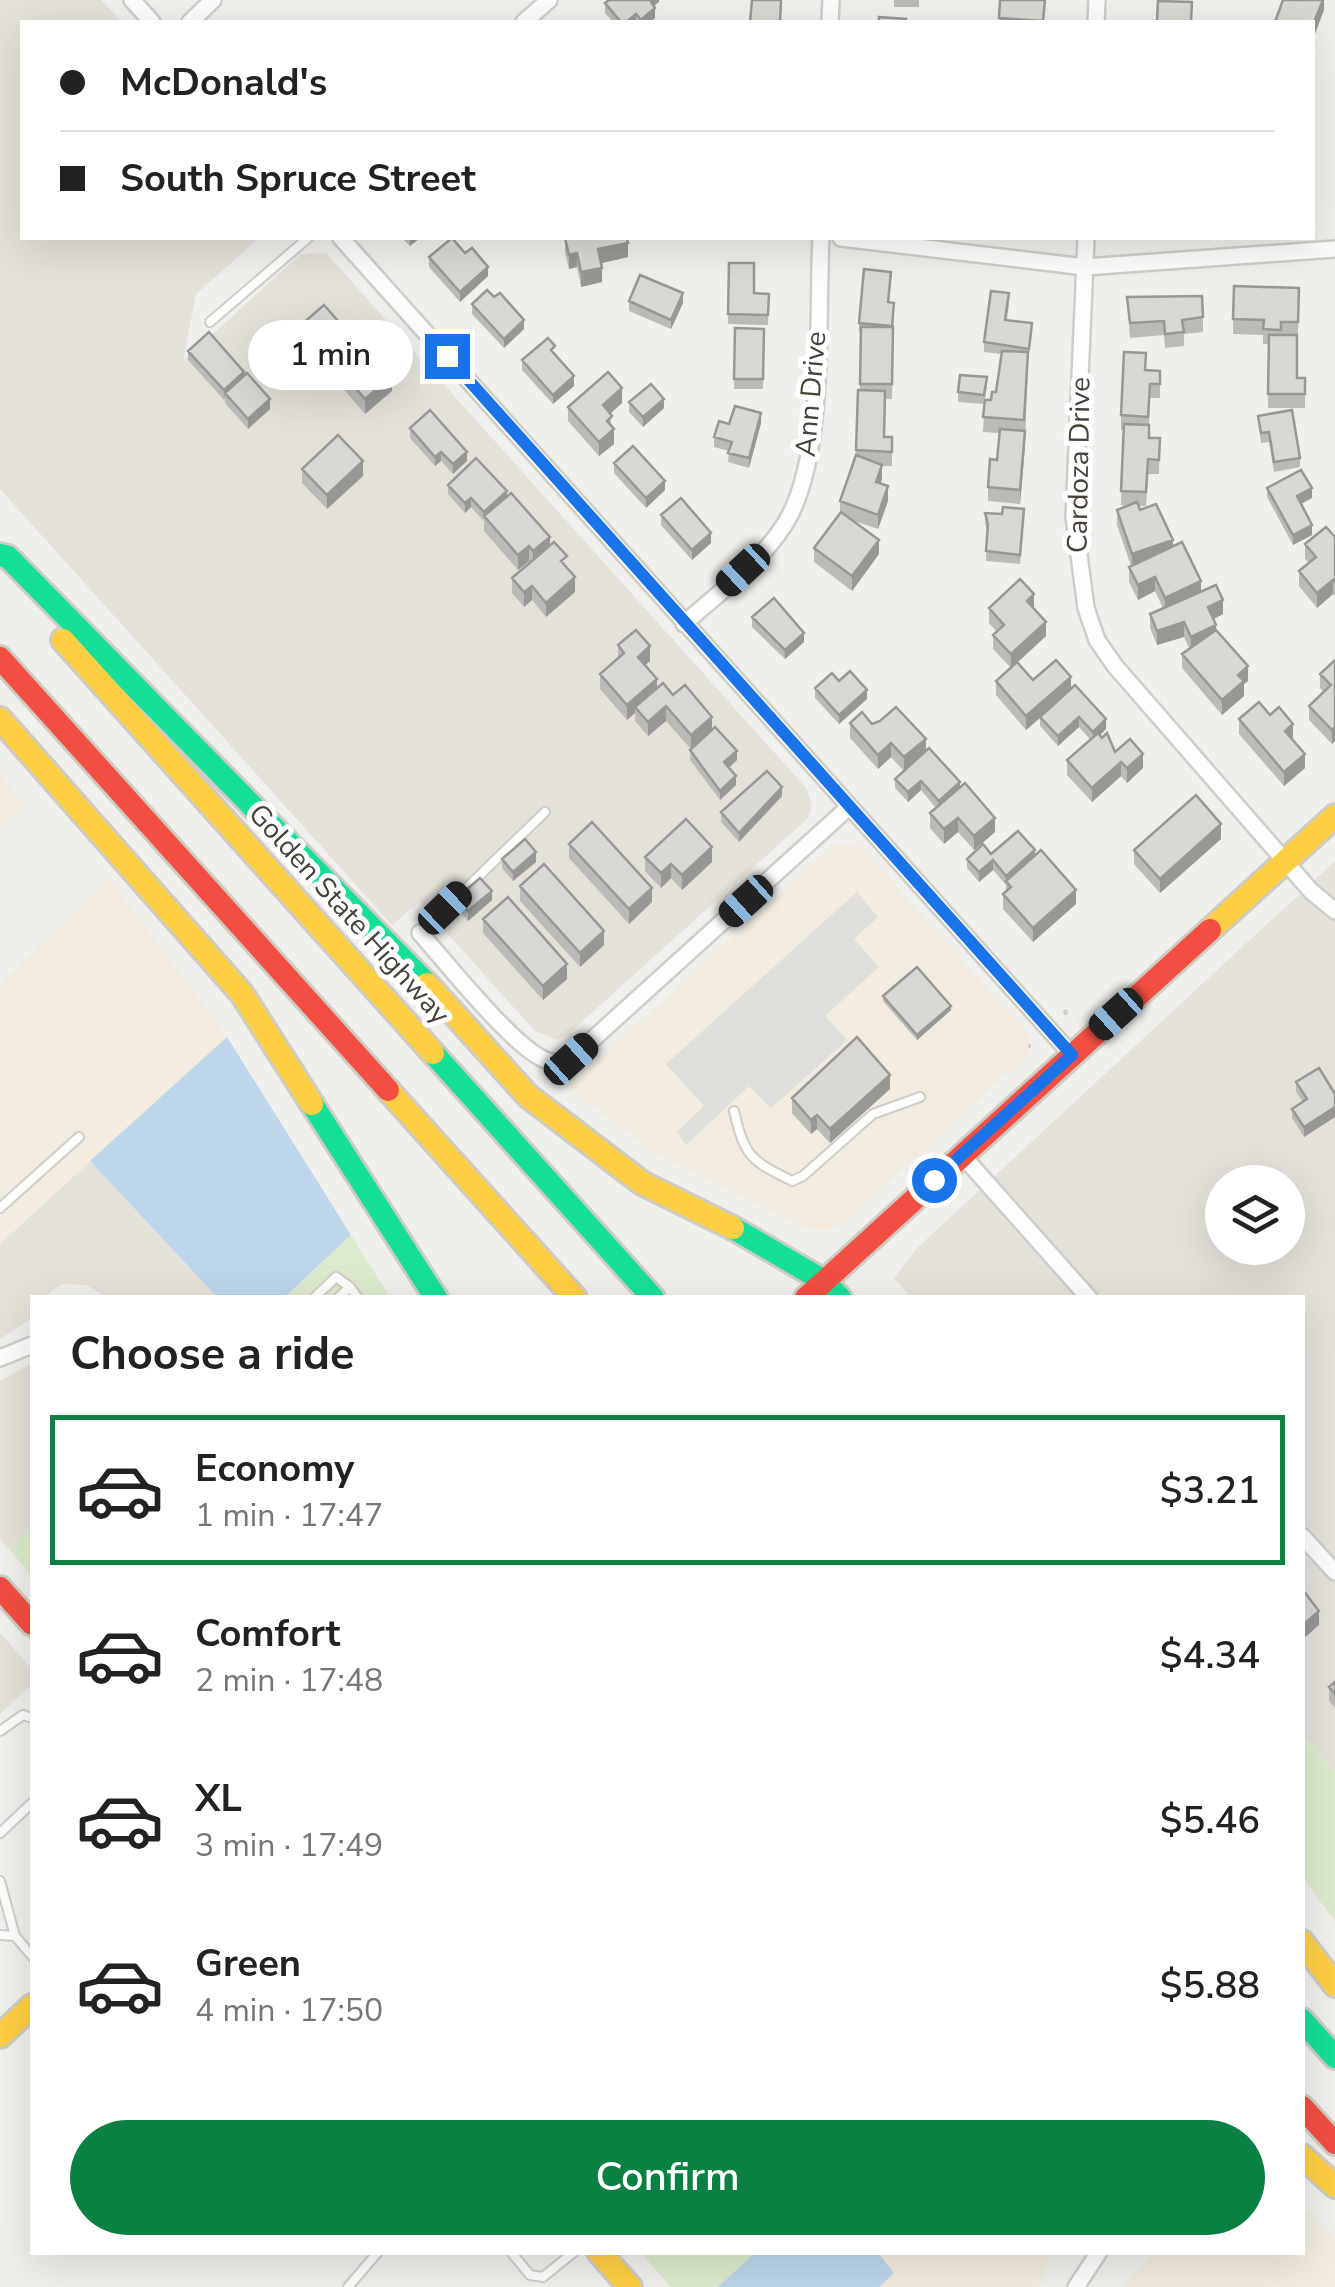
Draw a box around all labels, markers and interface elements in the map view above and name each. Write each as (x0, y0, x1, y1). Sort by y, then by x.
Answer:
text: McDonald's (120, 57, 327, 108)
text: South Spruce Street (120, 153, 476, 204)
callout: 1 min (247, 321, 412, 391)
street label: Ann Drive (787, 330, 835, 458)
text: 1 min (290, 333, 371, 376)
route end (425, 334, 470, 379)
street label: Cardoza Drive (1058, 377, 1100, 553)
car (711, 539, 775, 601)
street label: Golden State Highway (240, 796, 459, 1033)
car (714, 870, 778, 932)
car (413, 876, 477, 940)
car (1084, 983, 1148, 1045)
car (539, 1028, 603, 1090)
route start (912, 1158, 957, 1203)
map controls (1205, 1165, 1305, 1265)
button: layers (1205, 1165, 1305, 1265)
text: Choose a ride (70, 1324, 355, 1385)
text: Economy (195, 1443, 354, 1494)
icon: car (75, 1445, 165, 1535)
text: $3.21 (1160, 1465, 1260, 1516)
text: 1 min · 17:47 (195, 1494, 383, 1537)
text: Comfort (195, 1608, 340, 1659)
icon: car (75, 1610, 165, 1700)
text: $4.34 (1160, 1630, 1260, 1681)
text: 2 min · 17:48 (195, 1659, 383, 1702)
text: XL (195, 1773, 242, 1824)
icon: car (75, 1775, 165, 1865)
text: $5.46 (1160, 1795, 1260, 1846)
text: 3 min · 17:49 (195, 1824, 383, 1867)
text: Green (195, 1938, 301, 1989)
icon: car (75, 1940, 165, 2030)
text: $5.88 (1160, 1960, 1260, 2011)
text: 4 min · 17:50 (195, 1989, 383, 2032)
button: Confirm (70, 2120, 1265, 2235)

